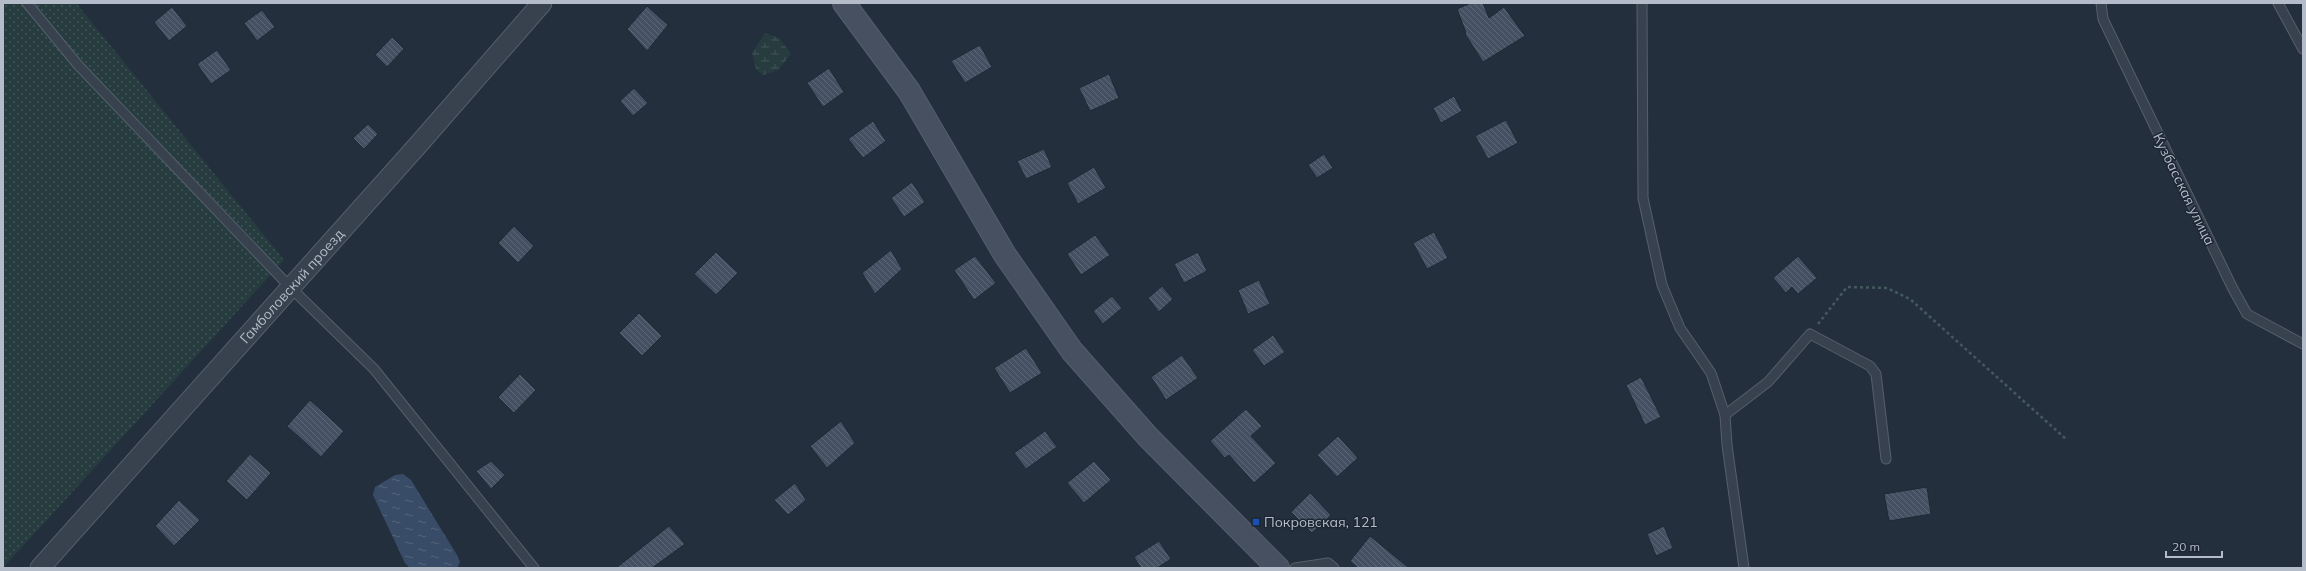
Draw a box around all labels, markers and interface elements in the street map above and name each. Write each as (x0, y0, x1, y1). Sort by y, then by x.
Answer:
street label: Кузбасская улица (2149, 130, 2219, 248)
street label: Гамболовский проезд (236, 225, 348, 347)
place label: Покровская, 121 (1264, 513, 1378, 531)
marker: Покровская, 121 (1251, 517, 1261, 527)
scale bar (2166, 533, 2222, 559)
text: 20 m (2172, 539, 2200, 554)

